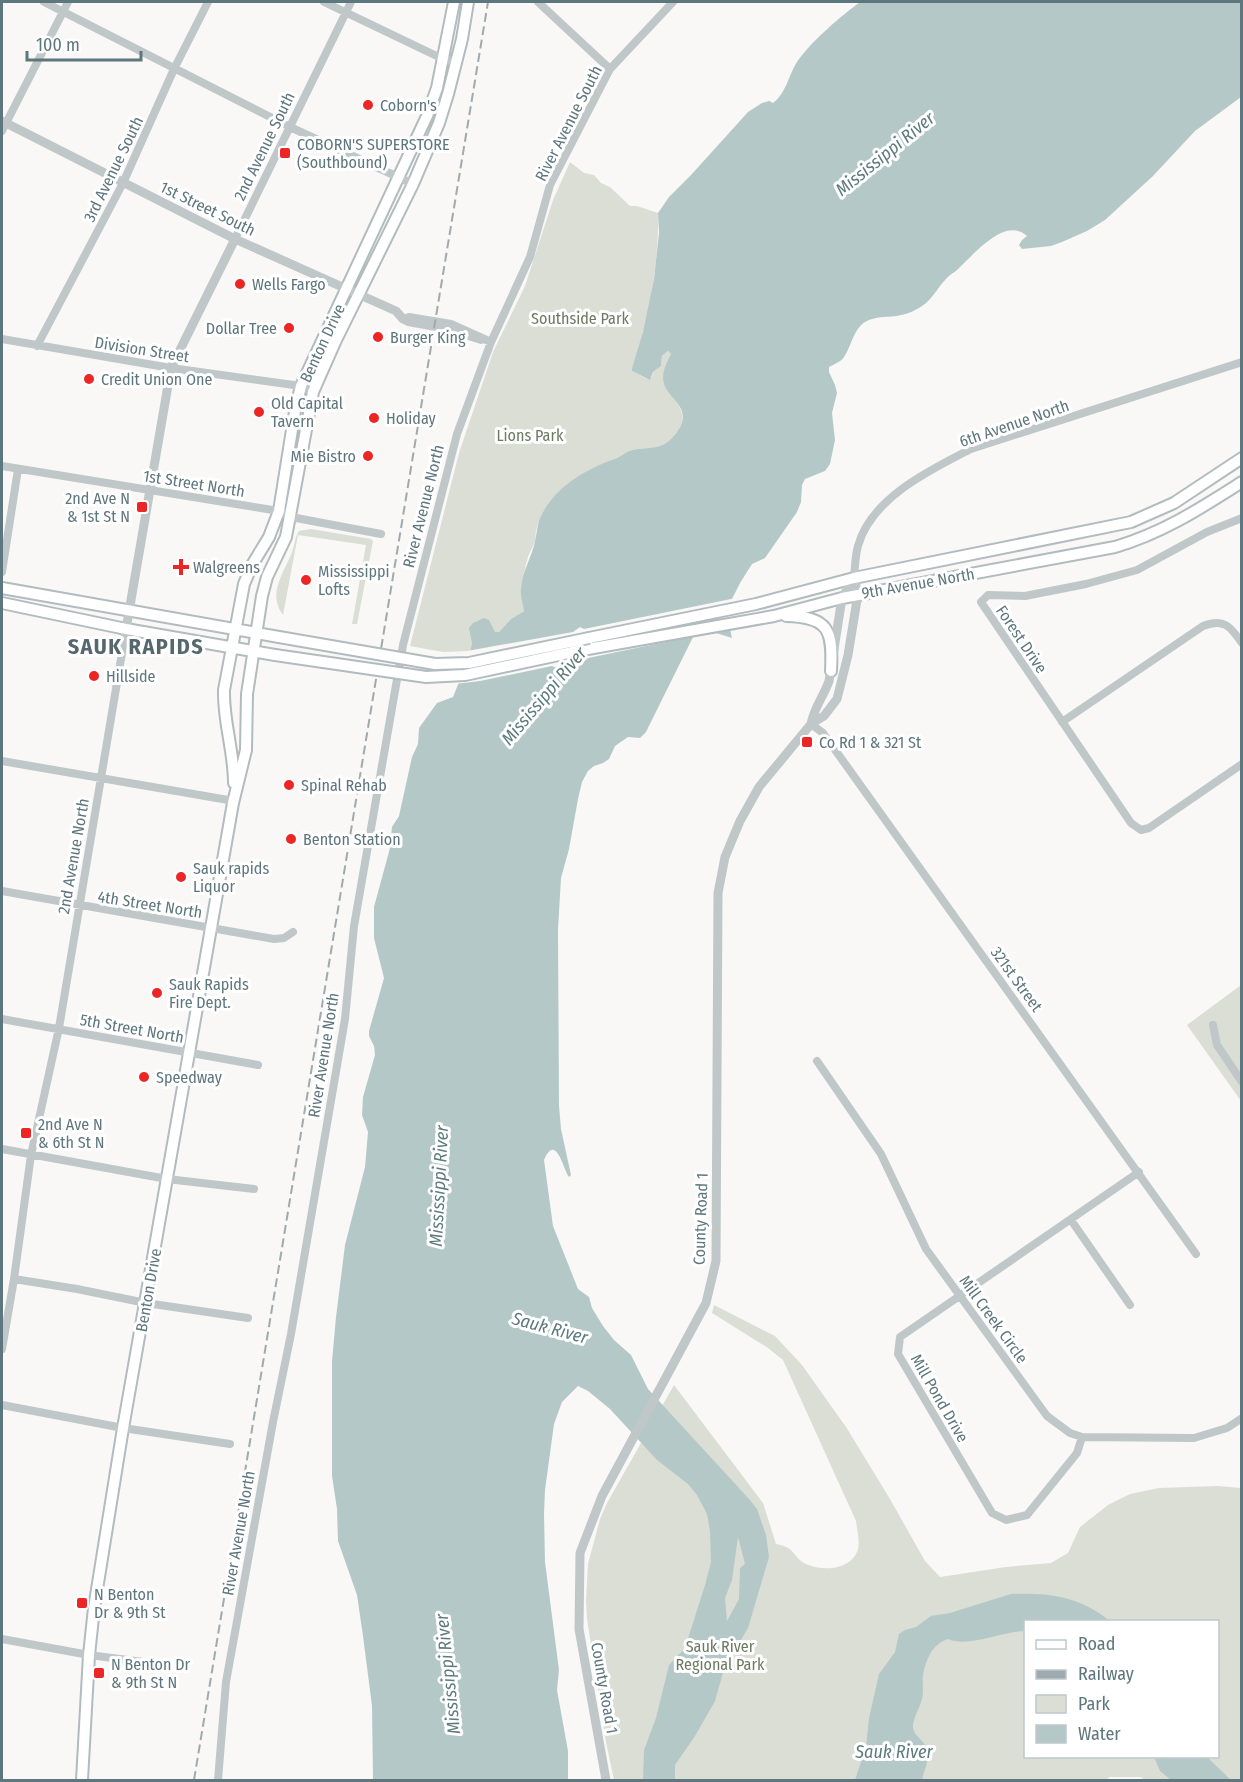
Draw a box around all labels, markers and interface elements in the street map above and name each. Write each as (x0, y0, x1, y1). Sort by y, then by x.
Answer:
scale bar (27, 24, 141, 62)
text: 100 m (36, 34, 80, 56)
street label: River Avenue South (531, 62, 606, 184)
street label: 2nd Avenue South (230, 89, 299, 203)
place label: Coborn's (380, 96, 437, 115)
marker: Coborn's (361, 98, 375, 112)
water label: Mississippi River (831, 107, 940, 201)
street label: 3rd Avenue South (80, 113, 147, 225)
place label: COBORN'S SUPERSTORE (Southbound) (297, 135, 450, 172)
marker: COBORN'S SUPERSTORE (Southbound) (278, 146, 292, 160)
street label: 1st Street South (157, 177, 258, 240)
place label: Wells Fargo (252, 275, 326, 294)
marker: Wells Fargo (233, 277, 247, 291)
street label: Benton Drive (296, 301, 349, 386)
park label: Southside Park (531, 309, 629, 328)
place label: Dollar Tree (206, 319, 277, 338)
marker: Dollar Tree (282, 321, 296, 335)
place label: Burger King (390, 328, 466, 347)
marker: Burger King (371, 330, 385, 344)
street label: Division Street (93, 333, 191, 366)
place label: Credit Union One (101, 370, 212, 389)
marker: Credit Union One (82, 372, 96, 386)
place label: Old Capital Tavern (271, 394, 343, 431)
street label: 6th Avenue North (957, 396, 1071, 451)
marker: Old Capital Tavern (252, 405, 266, 419)
place label: Holiday (386, 409, 437, 428)
marker: Holiday (367, 411, 381, 425)
park label: Lions Park (497, 426, 564, 445)
street label: River Avenue North (399, 443, 448, 570)
place label: Mie Bistro (291, 447, 356, 466)
marker: Mie Bistro (361, 449, 375, 463)
street label: 1st Street North (142, 466, 246, 501)
place label: 2nd Ave N & 1st St N (65, 489, 130, 526)
marker: 2nd Ave N & 1st St N (135, 500, 149, 514)
place label: Walgreens (193, 558, 260, 577)
marker: Walgreens (174, 560, 188, 574)
place label: Mississippi Lofts (318, 562, 390, 599)
street label: 9th Avenue North (860, 564, 976, 603)
marker: Mississippi Lofts (299, 573, 313, 587)
street label: Forest Drive (992, 602, 1051, 677)
district label: SAUK RAPIDS (68, 633, 204, 660)
water label: Mississippi River (497, 642, 592, 749)
place label: Hillside (106, 667, 156, 686)
marker: Hillside (87, 669, 101, 683)
place label: Co Rd 1 & 321 St (819, 733, 922, 752)
marker: Co Rd 1 & 321 St (800, 735, 814, 749)
place label: Spinal Rehab (301, 776, 387, 795)
marker: Spinal Rehab (282, 778, 296, 792)
street label: 2nd Avenue North (54, 797, 93, 915)
place label: Benton Station (303, 830, 401, 849)
marker: Benton Station (284, 832, 298, 846)
place label: Sauk rapids Liquor (193, 859, 269, 896)
marker: Sauk rapids Liquor (174, 870, 188, 884)
street label: 4th Street North (96, 887, 204, 922)
street label: 321st Street (987, 943, 1047, 1016)
place label: Sauk Rapids Fire Dept. (169, 975, 249, 1012)
marker: Sauk Rapids Fire Dept. (150, 986, 164, 1000)
street label: River Avenue North (304, 991, 343, 1119)
street label: 5th Street North (78, 1010, 185, 1047)
place label: Speedway (156, 1068, 223, 1087)
marker: Speedway (137, 1070, 151, 1084)
place label: 2nd Ave N & 6th St N (38, 1115, 104, 1152)
water label: Mississippi River (425, 1124, 453, 1247)
marker: 2nd Ave N & 6th St N (19, 1126, 33, 1140)
street label: County Road 1 (689, 1173, 712, 1265)
street label: Benton Drive (132, 1247, 165, 1333)
street label: Mill Creek Circle (955, 1272, 1032, 1367)
water label: Sauk River (509, 1307, 591, 1349)
street label: Mill Pond Drive (907, 1351, 972, 1446)
street label: River Avenue North (218, 1469, 259, 1597)
place label: N Benton Dr & 9th St (94, 1585, 166, 1622)
marker: N Benton Dr & 9th St (75, 1596, 89, 1610)
water label: Mississippi River (431, 1612, 465, 1735)
legend (1024, 1620, 1219, 1758)
text: Road (1078, 1633, 1115, 1655)
park label: Sauk River Regional Park (676, 1637, 765, 1674)
street label: County Road 1 (587, 1641, 622, 1735)
place label: N Benton Dr & 9th St N (111, 1655, 190, 1692)
text: Railway (1078, 1663, 1134, 1685)
marker: N Benton Dr & 9th St N (92, 1666, 106, 1680)
text: Park (1078, 1693, 1111, 1715)
text: Water (1078, 1723, 1121, 1745)
water label: Sauk River (854, 1741, 934, 1763)

